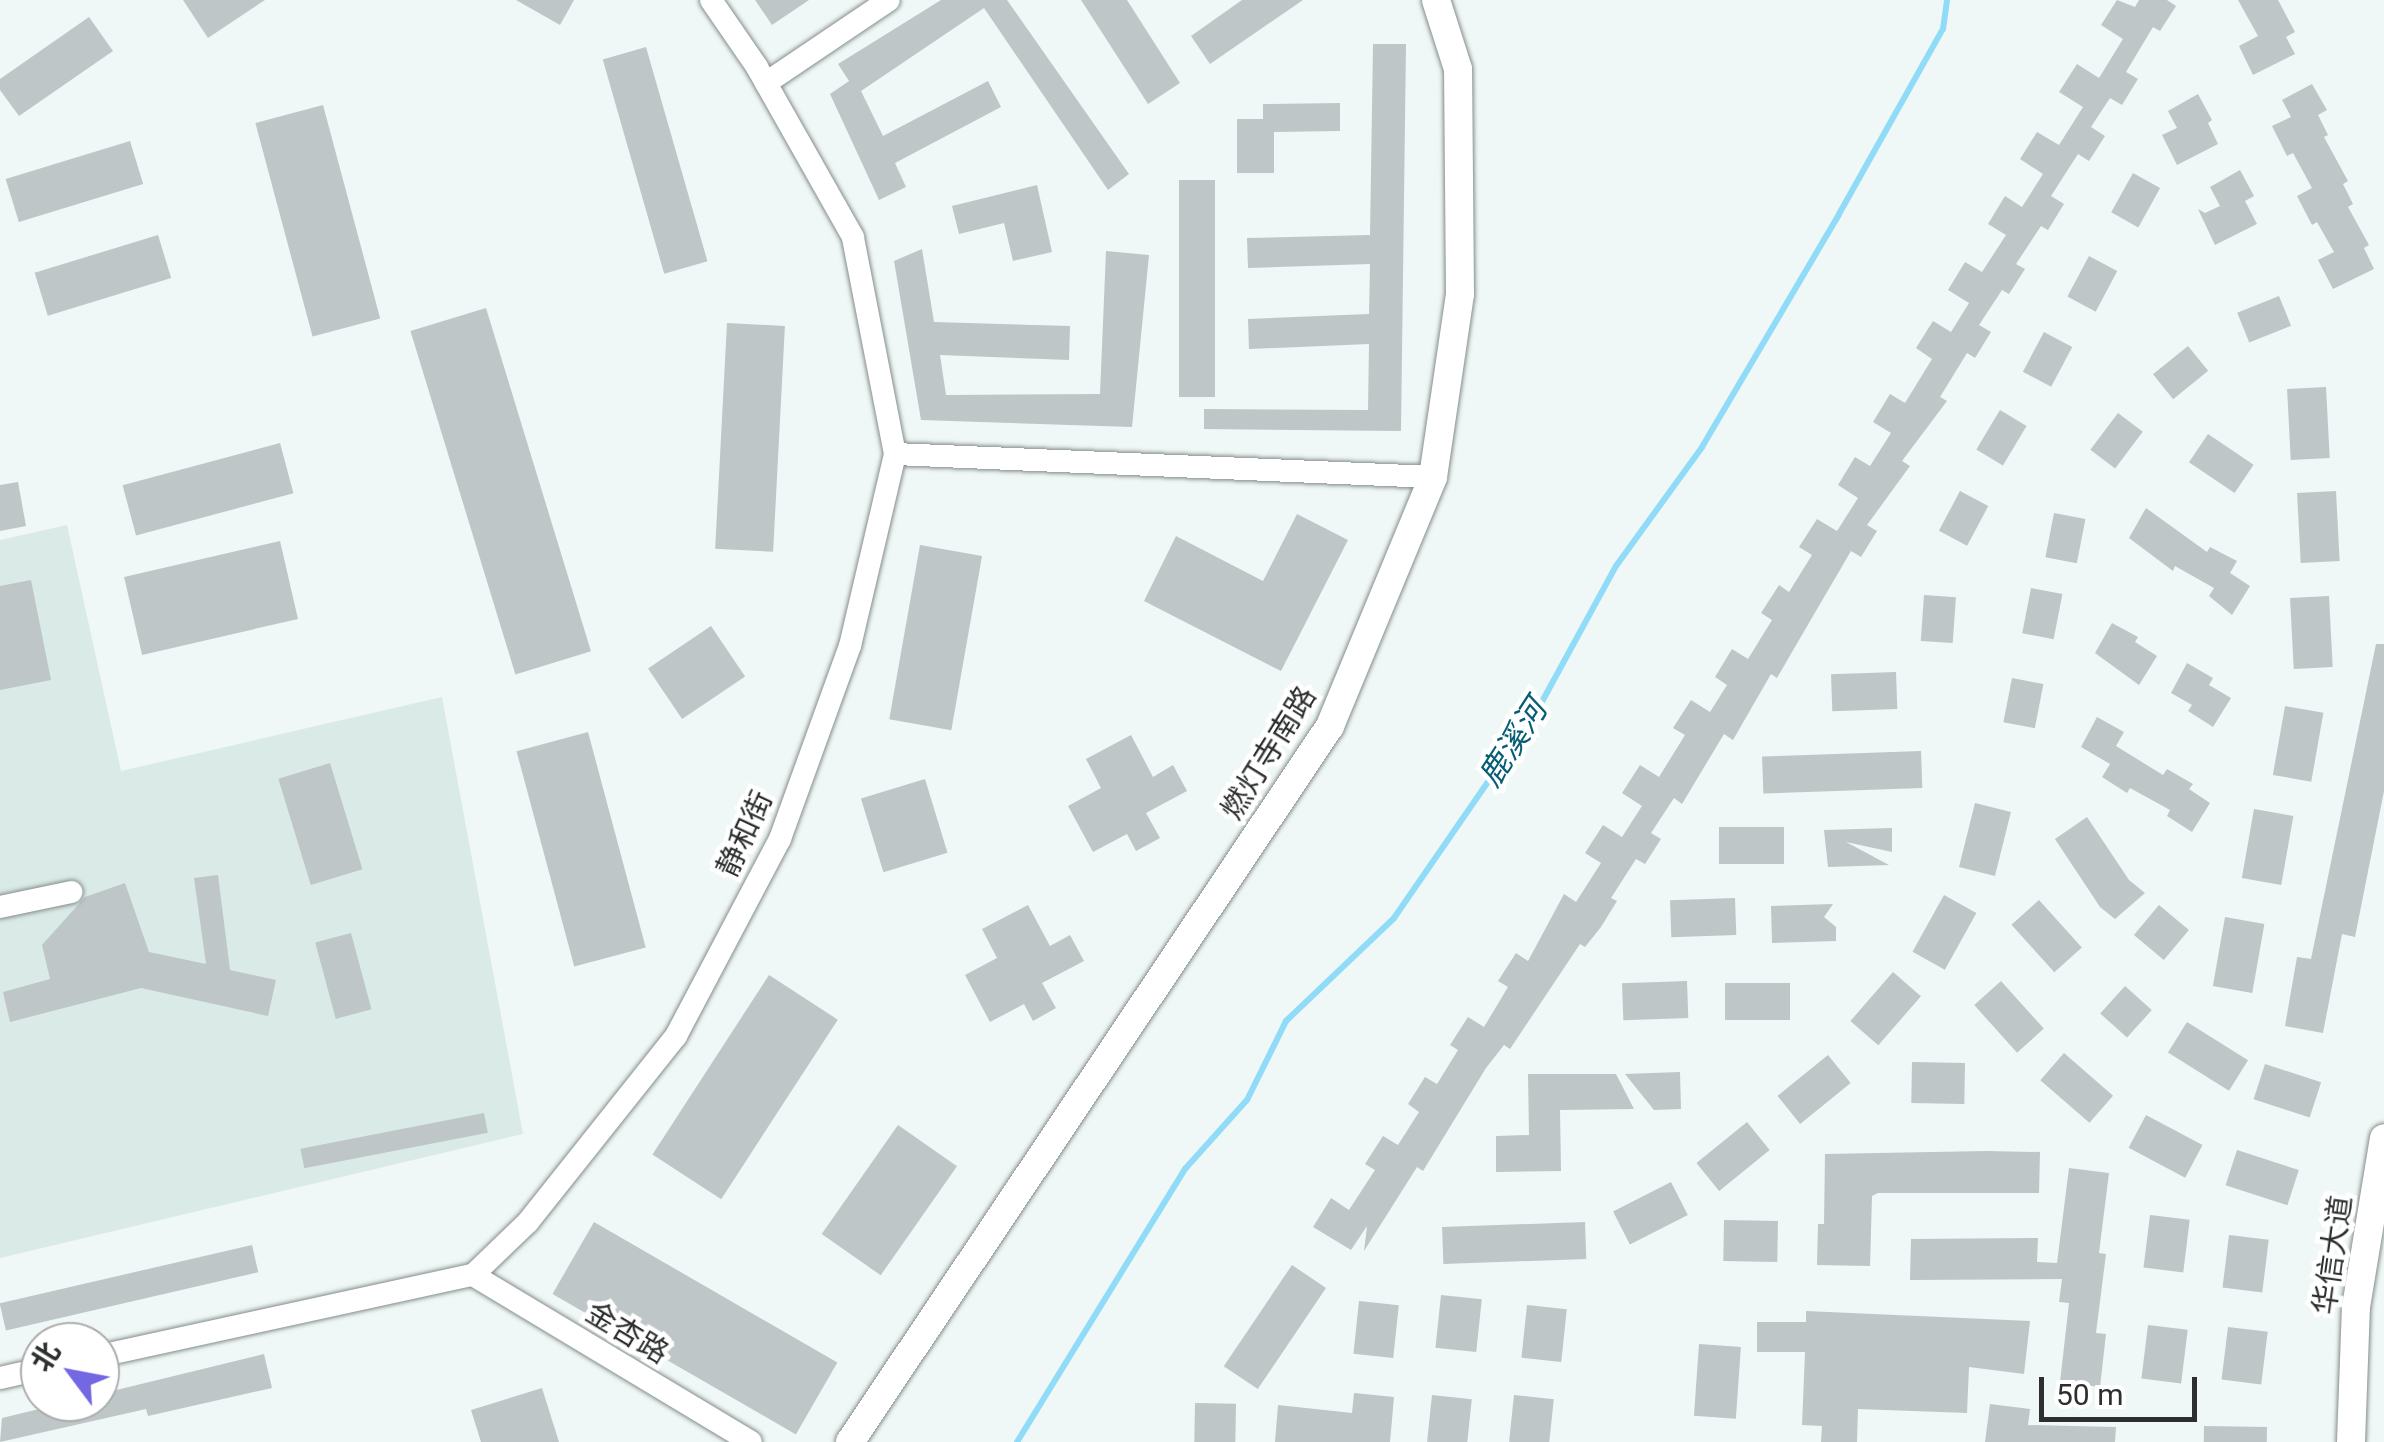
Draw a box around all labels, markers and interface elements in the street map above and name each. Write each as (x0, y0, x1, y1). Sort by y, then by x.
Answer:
street label: 燃灯寺南路 (1214, 680, 1324, 826)
water label: 鹿溪河 (1471, 692, 1555, 794)
street label: 静和街 (710, 786, 780, 882)
street label: 华信大道 (2307, 1193, 2359, 1317)
street label: 金杏路 (579, 1294, 675, 1372)
north arrow (20, 1322, 120, 1422)
text: 北 (24, 1336, 67, 1378)
scale bar (2044, 1357, 2202, 1419)
text: 50 m (2056, 1377, 2123, 1412)

